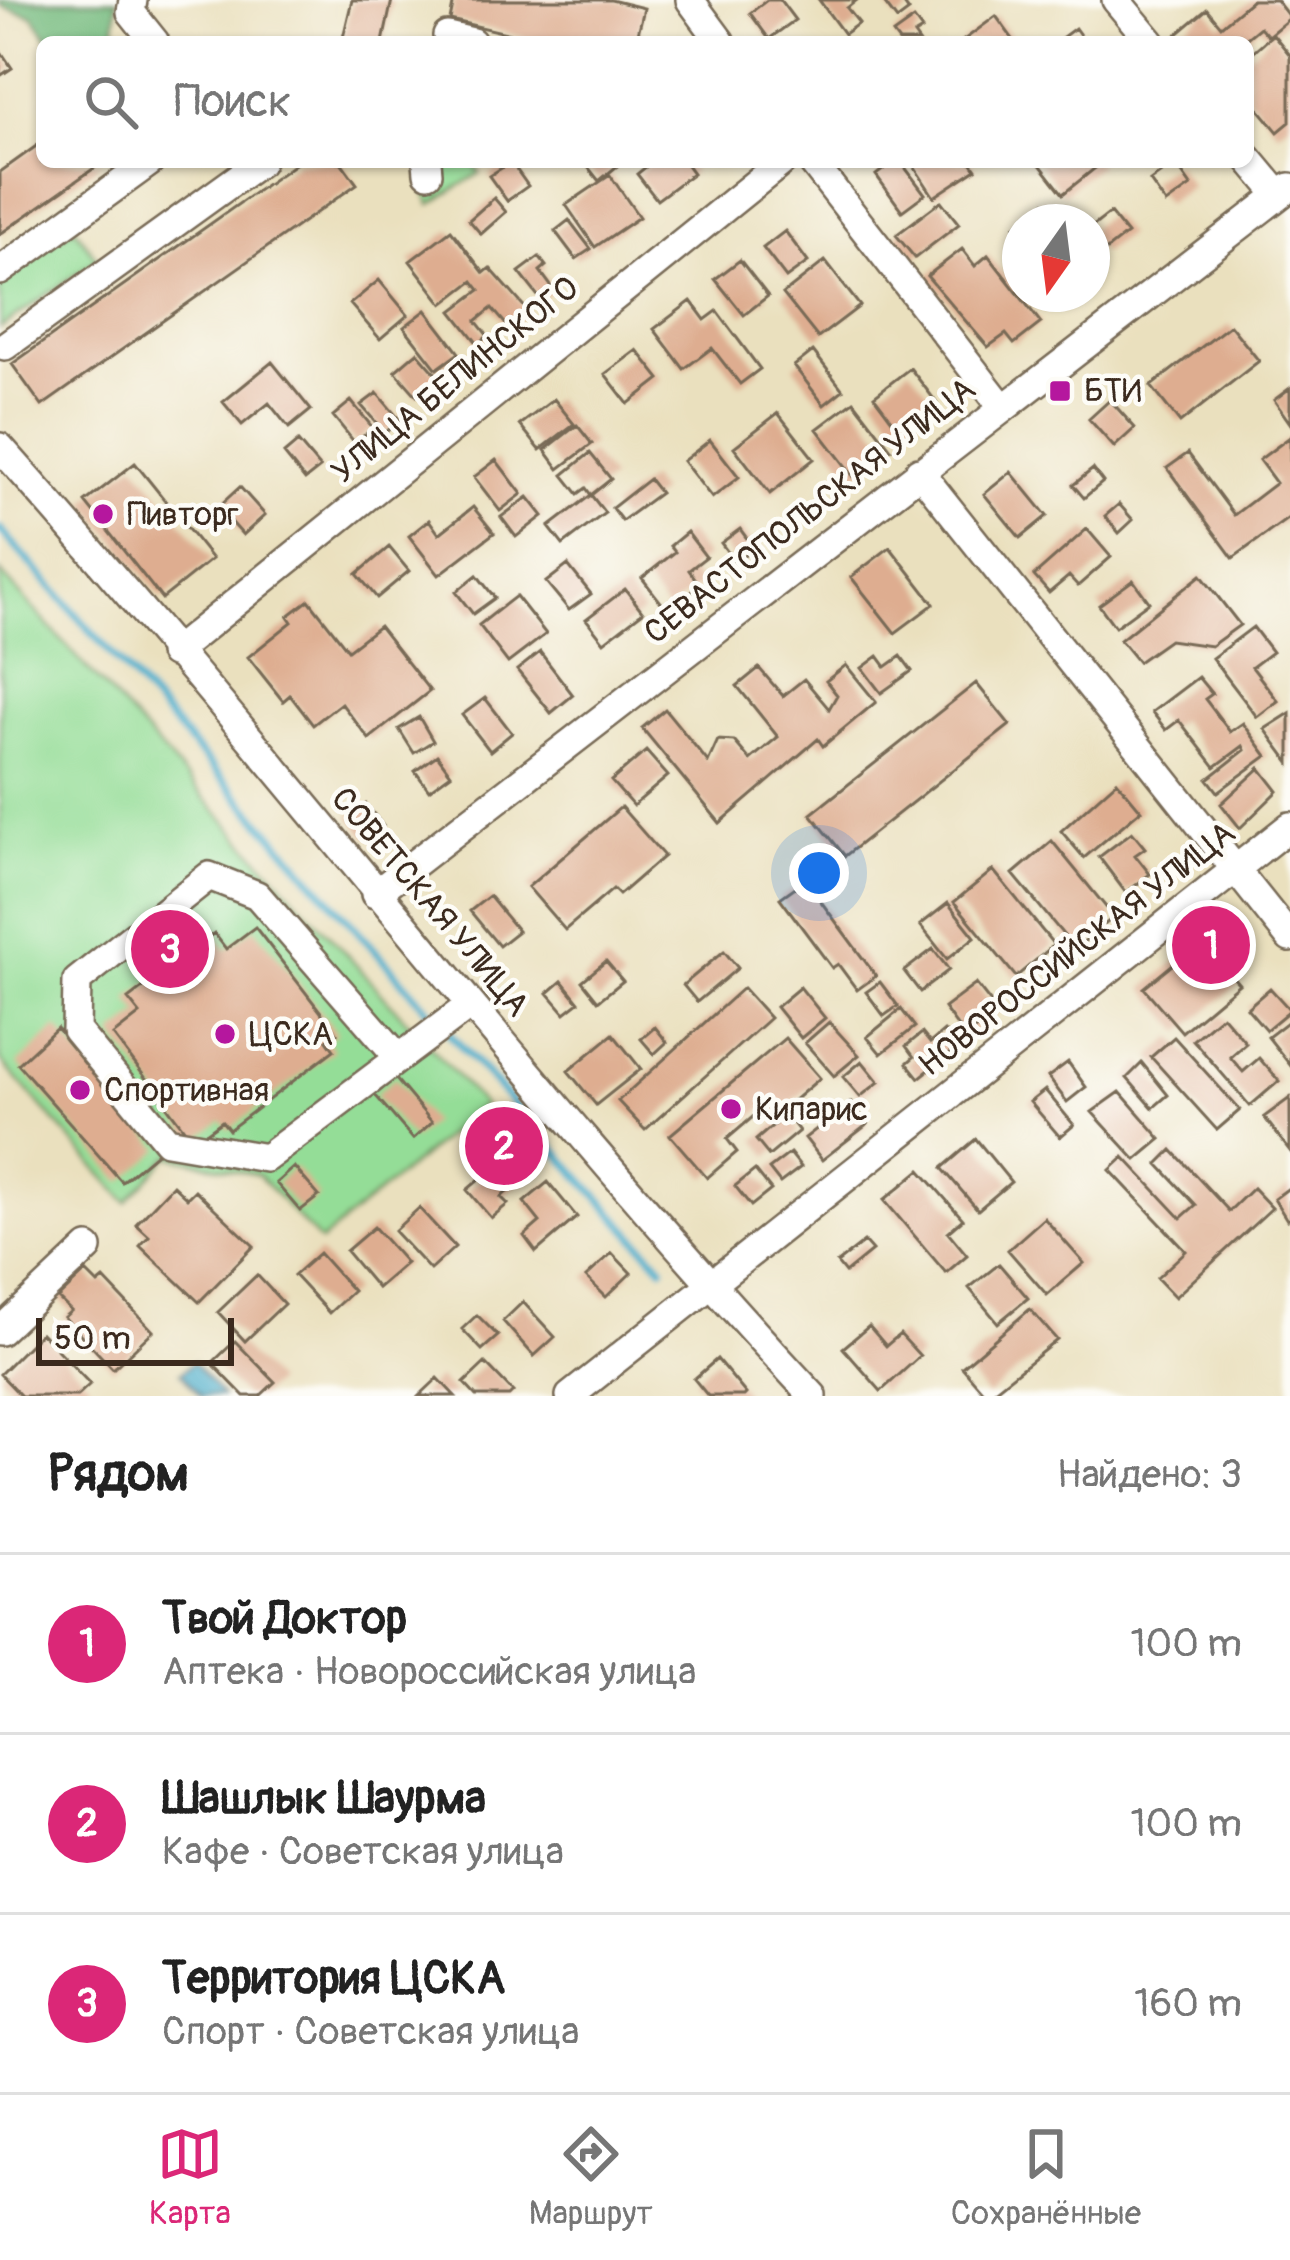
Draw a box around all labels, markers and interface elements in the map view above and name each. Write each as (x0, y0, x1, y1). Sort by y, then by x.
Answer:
search box (36, 36, 1254, 168)
icon: search (78, 69, 144, 135)
text: Поиск (174, 74, 291, 130)
north arrow (1002, 204, 1110, 312)
street label: УЛИЦА БЕЛИНСКОГО (323, 268, 587, 492)
street label: СЕВАСТОПОЛЬСКАЯ УЛИЦА (636, 369, 984, 653)
place label: БТИ (1084, 371, 1142, 412)
marker: БТИ (1047, 378, 1073, 404)
place label: Пивторг (127, 494, 239, 535)
marker: Пивторг (90, 501, 116, 527)
street label: СОВЕТСКАЯ УЛИЦА (322, 779, 538, 1025)
street label: НОВОРОССИЙСКАЯ УЛИЦА (911, 813, 1243, 1085)
your location (789, 843, 849, 903)
pin: 1 (1172, 900, 1250, 990)
pin: 3 (131, 904, 209, 994)
place label: ЦСКА (249, 1014, 333, 1055)
marker: ЦСКА (212, 1021, 238, 1047)
place label: Спортивная (104, 1070, 269, 1111)
marker: Спортивная (67, 1077, 93, 1103)
place label: Кипарис (755, 1089, 868, 1130)
marker: Кипарис (718, 1096, 744, 1122)
pin: 2 (465, 1101, 543, 1191)
scale bar (36, 1312, 234, 1365)
text: 50 m (54, 1318, 131, 1359)
text: Рядом (48, 1442, 189, 1506)
text: Найдено: 3 (1057, 1450, 1242, 1499)
text: Твой Доктор (162, 1591, 407, 1647)
text: 1 (79, 1619, 95, 1668)
text: 100 m (1130, 1619, 1242, 1668)
text: Аптека · Новороссийская улица (162, 1647, 697, 1696)
text: Шашлык Шаурма (162, 1771, 486, 1827)
text: 2 (76, 1799, 98, 1848)
text: 100 m (1130, 1799, 1242, 1848)
text: Кафе · Советская улица (162, 1827, 564, 1876)
text: Территория ЦСКА (162, 1951, 505, 2007)
text: 3 (76, 1979, 98, 2028)
text: 160 m (1134, 1979, 1242, 2028)
text: Спорт · Советская улица (162, 2007, 579, 2056)
tab: Карта (149, 2121, 231, 2234)
tab: Маршрут (529, 2121, 653, 2234)
tab: Сохранённые (951, 2121, 1141, 2234)

